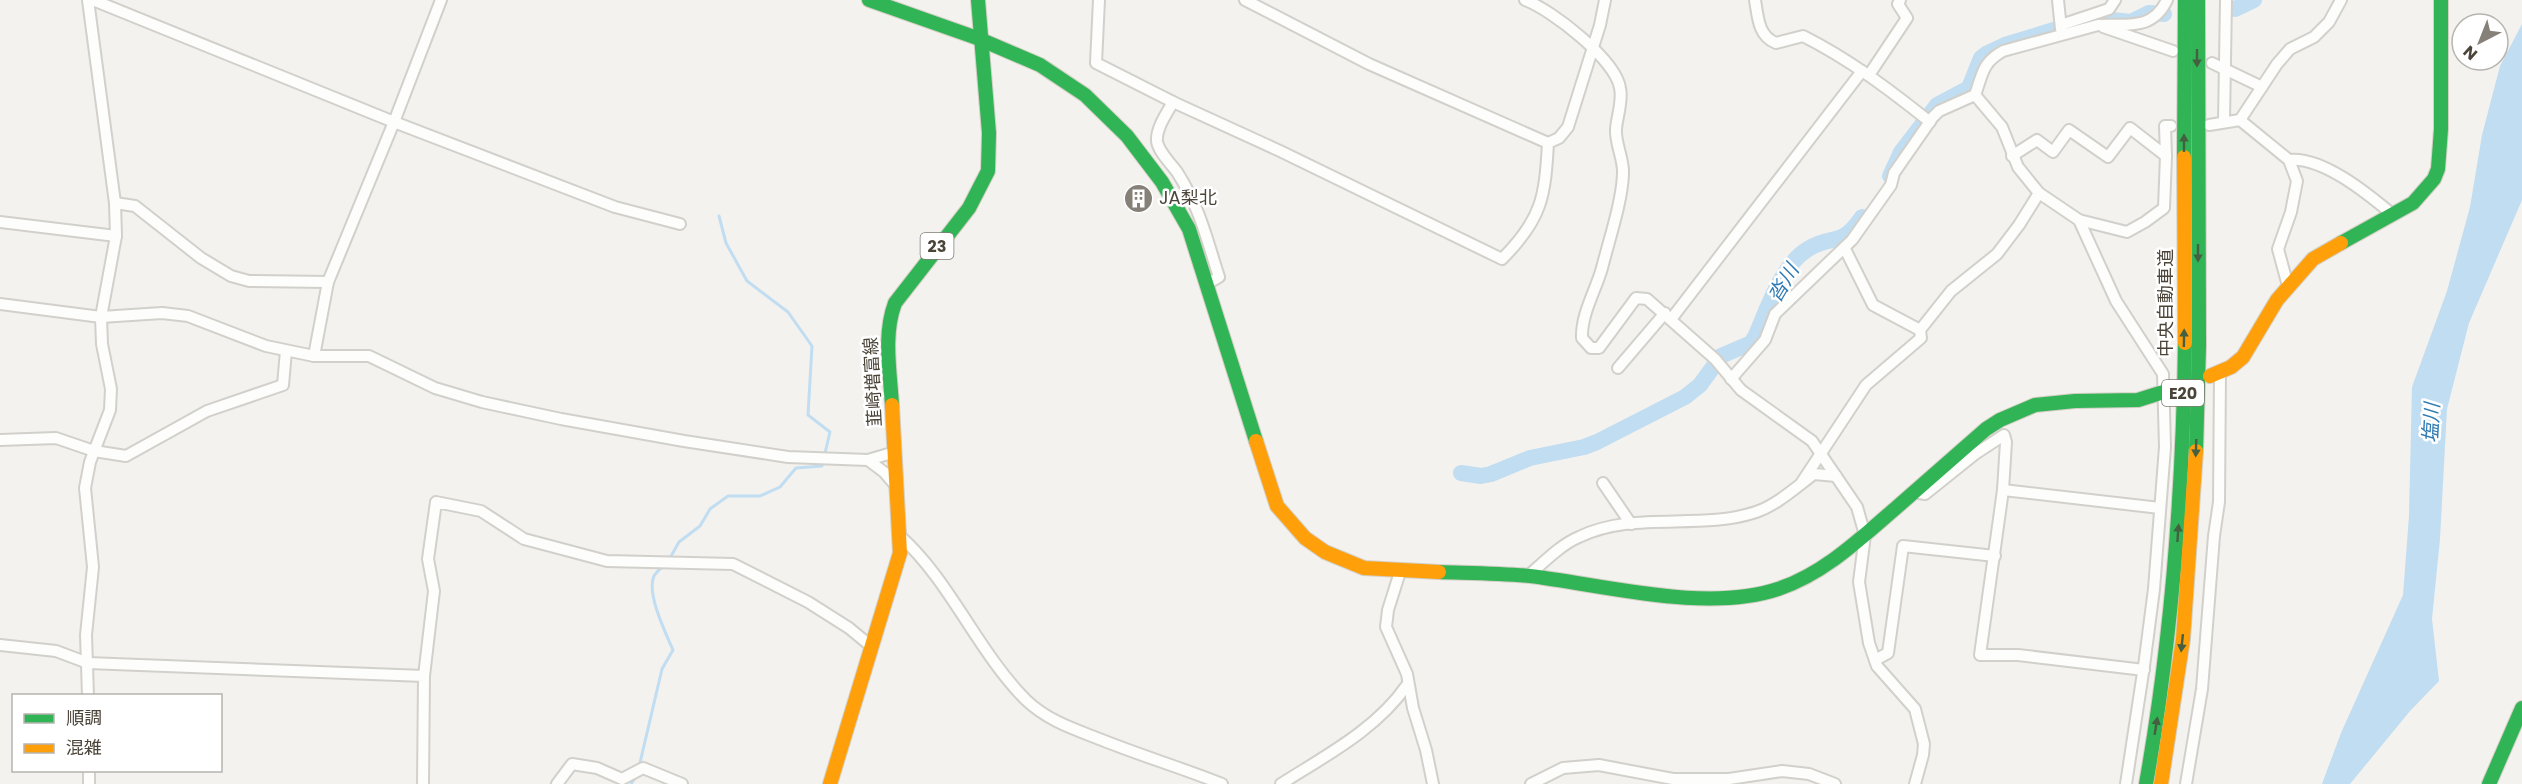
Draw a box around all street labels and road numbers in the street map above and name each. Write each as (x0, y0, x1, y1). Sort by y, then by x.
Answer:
road number: 23 (920, 233, 954, 259)
street label: 中央自動車道 (2153, 249, 2178, 357)
street label: 韮崎増富線 (858, 336, 887, 428)
road number: E20 (2162, 380, 2204, 406)

